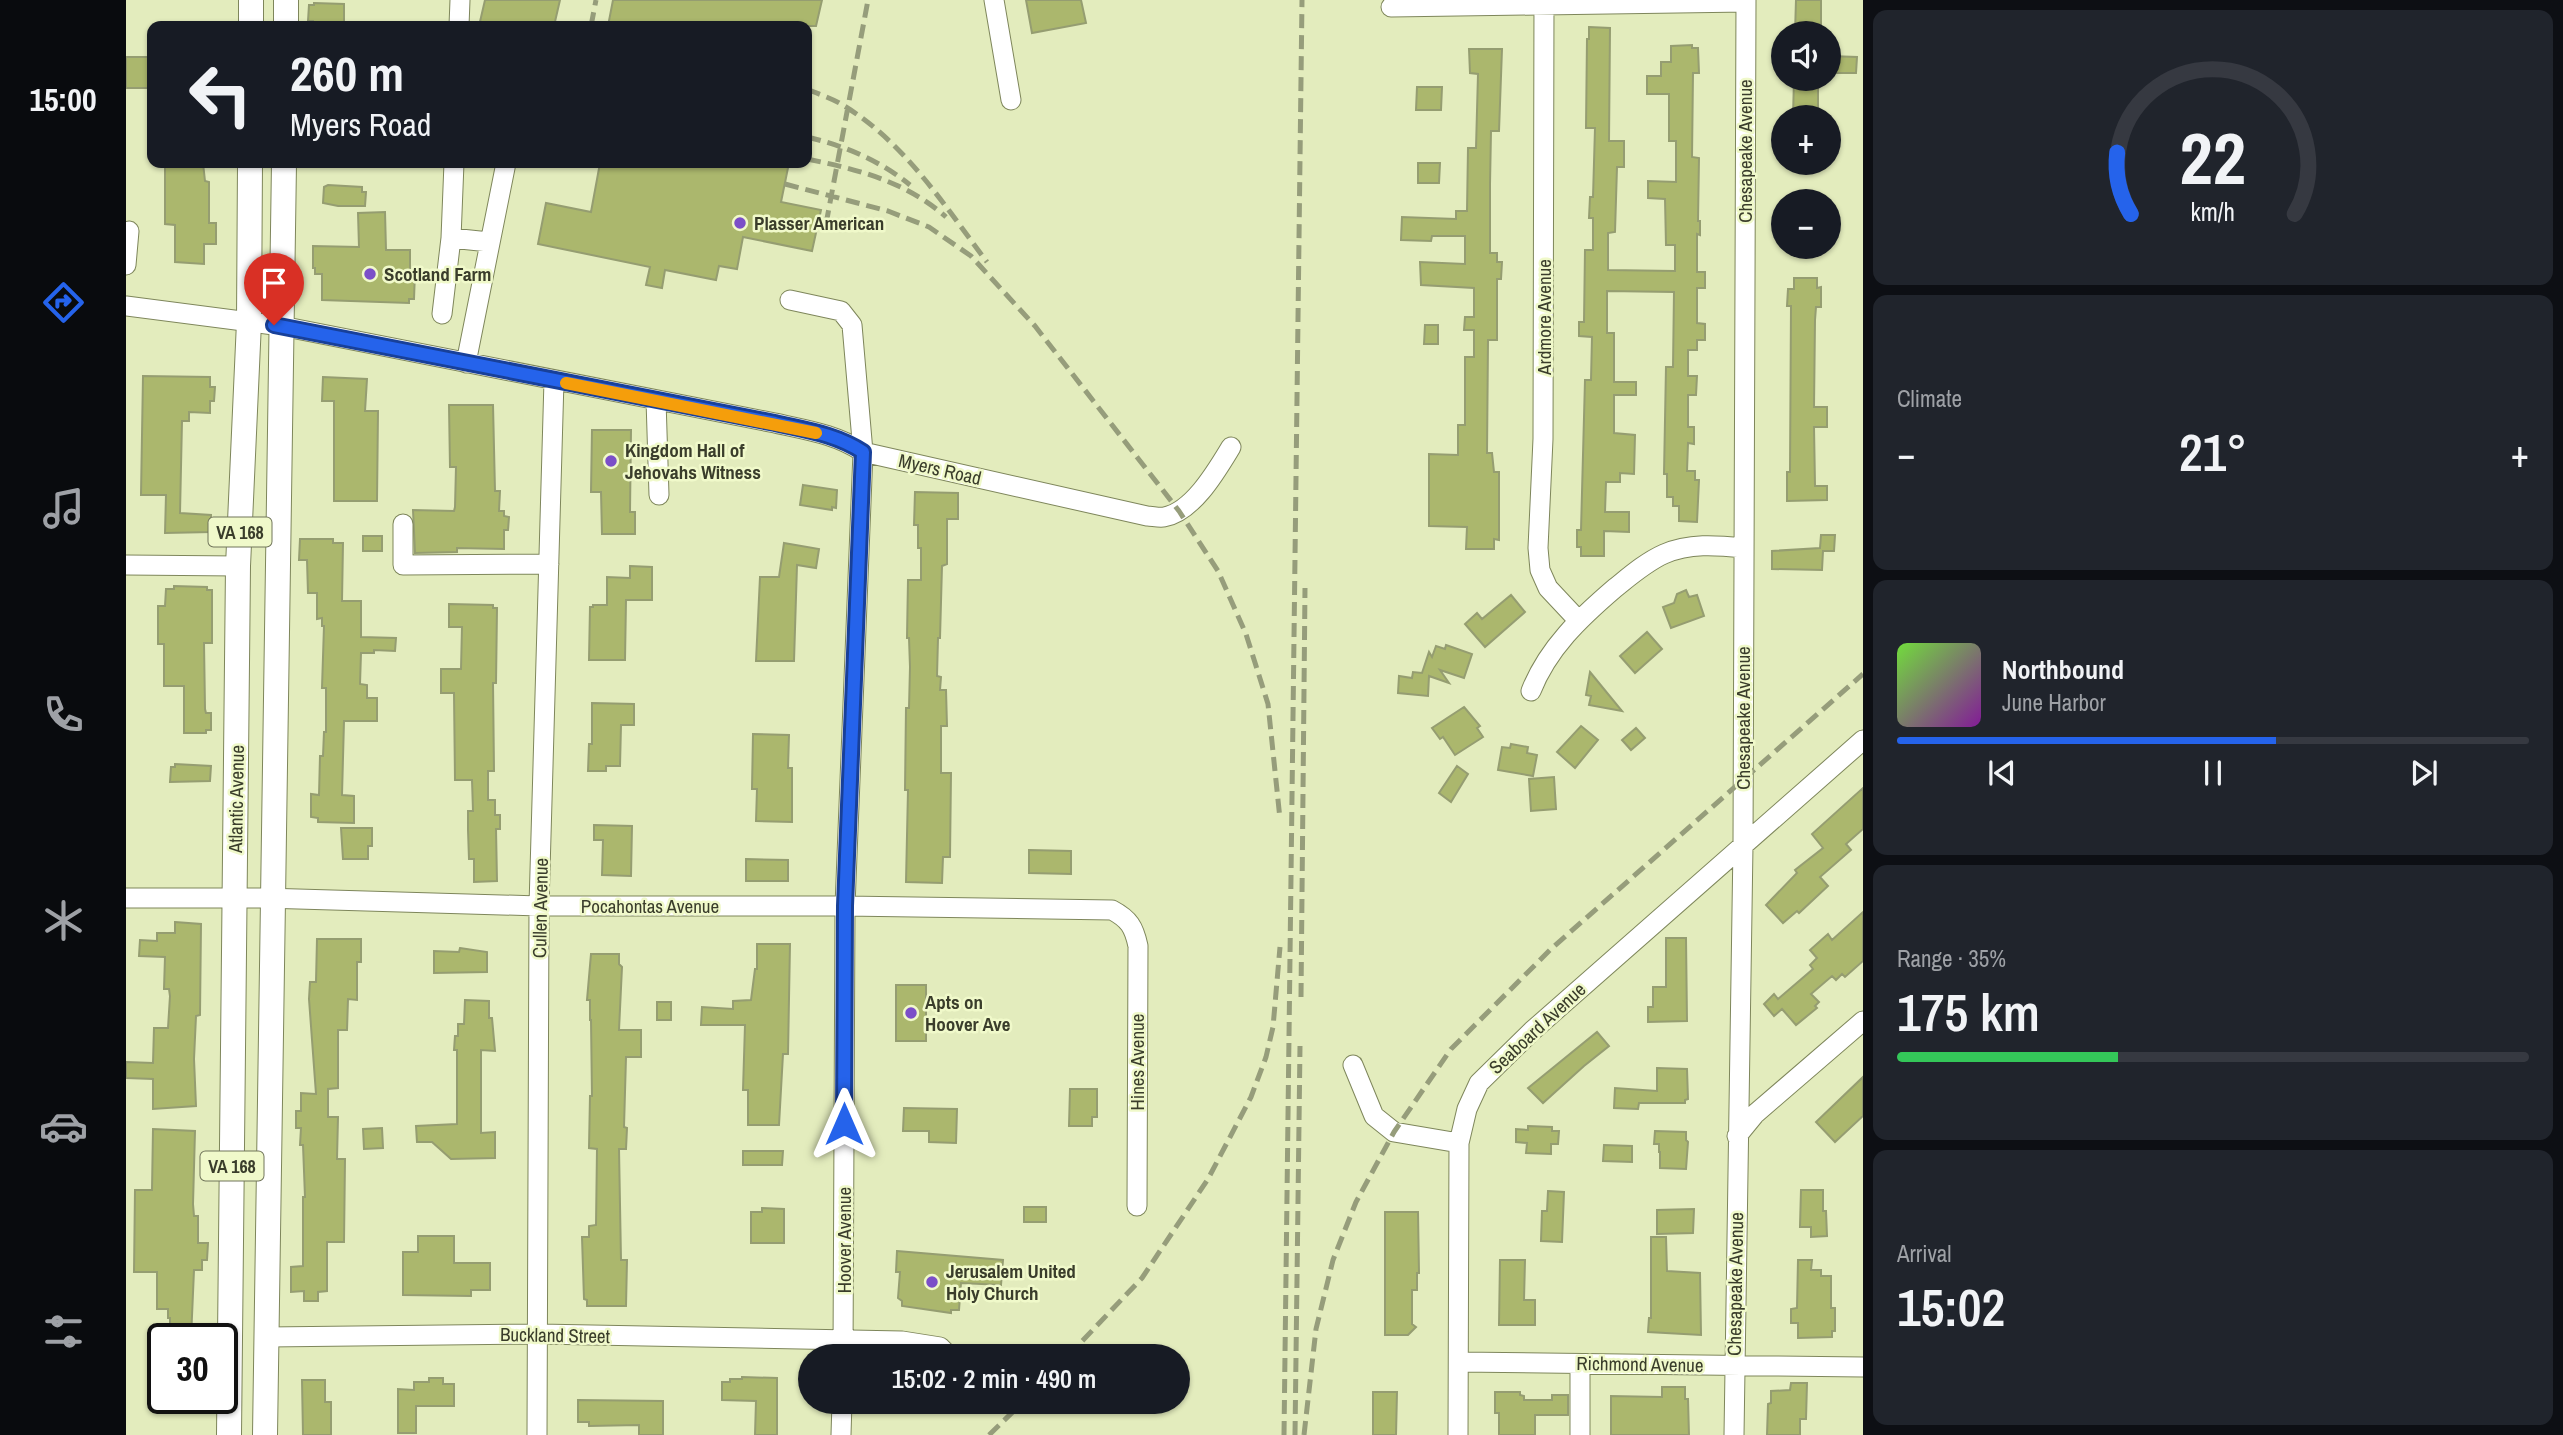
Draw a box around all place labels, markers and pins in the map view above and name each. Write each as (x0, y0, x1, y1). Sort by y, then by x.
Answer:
place label: Plasser American (754, 210, 884, 236)
marker: Plasser American (732, 215, 748, 231)
pin (244, 253, 304, 325)
place label: Scotland Farm (384, 261, 491, 287)
marker: Scotland Farm (362, 266, 378, 282)
place label: Kingdom Hall of Jehovahs Witness (625, 437, 761, 485)
marker: Kingdom Hall of Jehovahs Witness (603, 453, 619, 469)
place label: Apts on Hoover Ave (925, 989, 1011, 1037)
marker: Apts on Hoover Ave (903, 1005, 919, 1021)
place label: Jerusalem United Holy Church (946, 1258, 1076, 1306)
marker: Jerusalem United Holy Church (924, 1274, 940, 1290)

